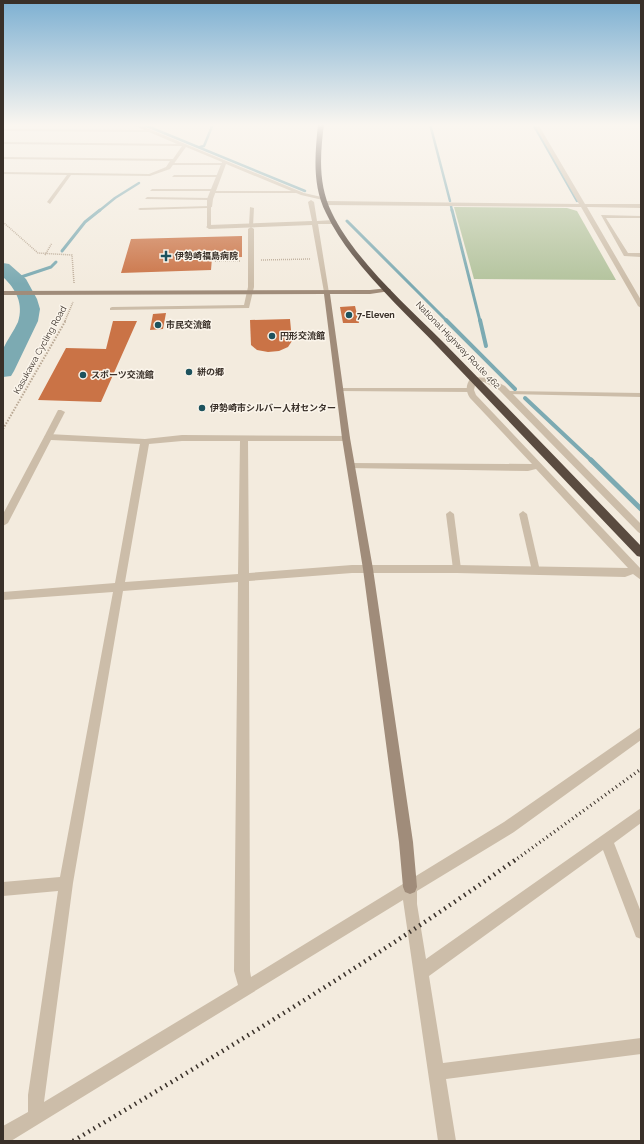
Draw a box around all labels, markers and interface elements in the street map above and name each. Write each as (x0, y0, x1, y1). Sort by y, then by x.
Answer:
marker: 伊勢崎福島病院 (160, 250, 172, 262)
place label: 伊勢崎福島病院 (174, 251, 238, 261)
street label: National Highway Route 462 (414, 299, 502, 391)
street label: Kasukawa Cycling Road (12, 304, 69, 396)
marker: 7-Eleven (344, 310, 354, 320)
place label: 7-Eleven (357, 310, 395, 320)
marker: 市民交流館 (153, 320, 163, 330)
place label: 市民交流館 (166, 320, 211, 330)
marker: 円形交流館 (267, 331, 277, 341)
place label: 円形交流館 (280, 331, 325, 341)
marker: 絣の郷 (184, 367, 194, 377)
place label: 絣の郷 (197, 367, 224, 377)
marker: スポーツ交流館 (78, 370, 88, 380)
place label: スポーツ交流館 (91, 370, 154, 380)
place label: 伊勢崎市シルバー人材センター (209, 402, 336, 413)
marker: 伊勢崎市シルバー人材センター (197, 403, 207, 413)

